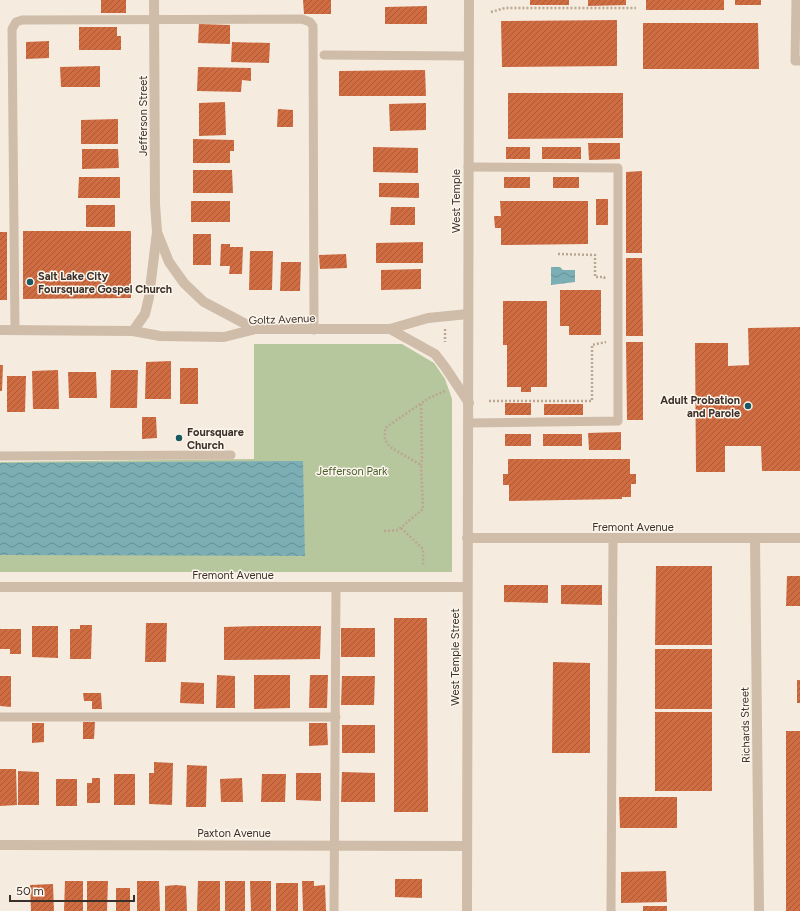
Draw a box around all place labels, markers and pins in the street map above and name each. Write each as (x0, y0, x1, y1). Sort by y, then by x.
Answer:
place label: Salt Lake City Foursquare Gospel Church (38, 270, 172, 296)
marker: Salt Lake City Foursquare Gospel Church (25, 277, 35, 287)
place label: Adult Probation and Parole (660, 394, 740, 420)
marker: Adult Probation and Parole (743, 401, 753, 411)
place label: Foursquare Church (187, 426, 244, 452)
marker: Foursquare Church (174, 433, 184, 443)

